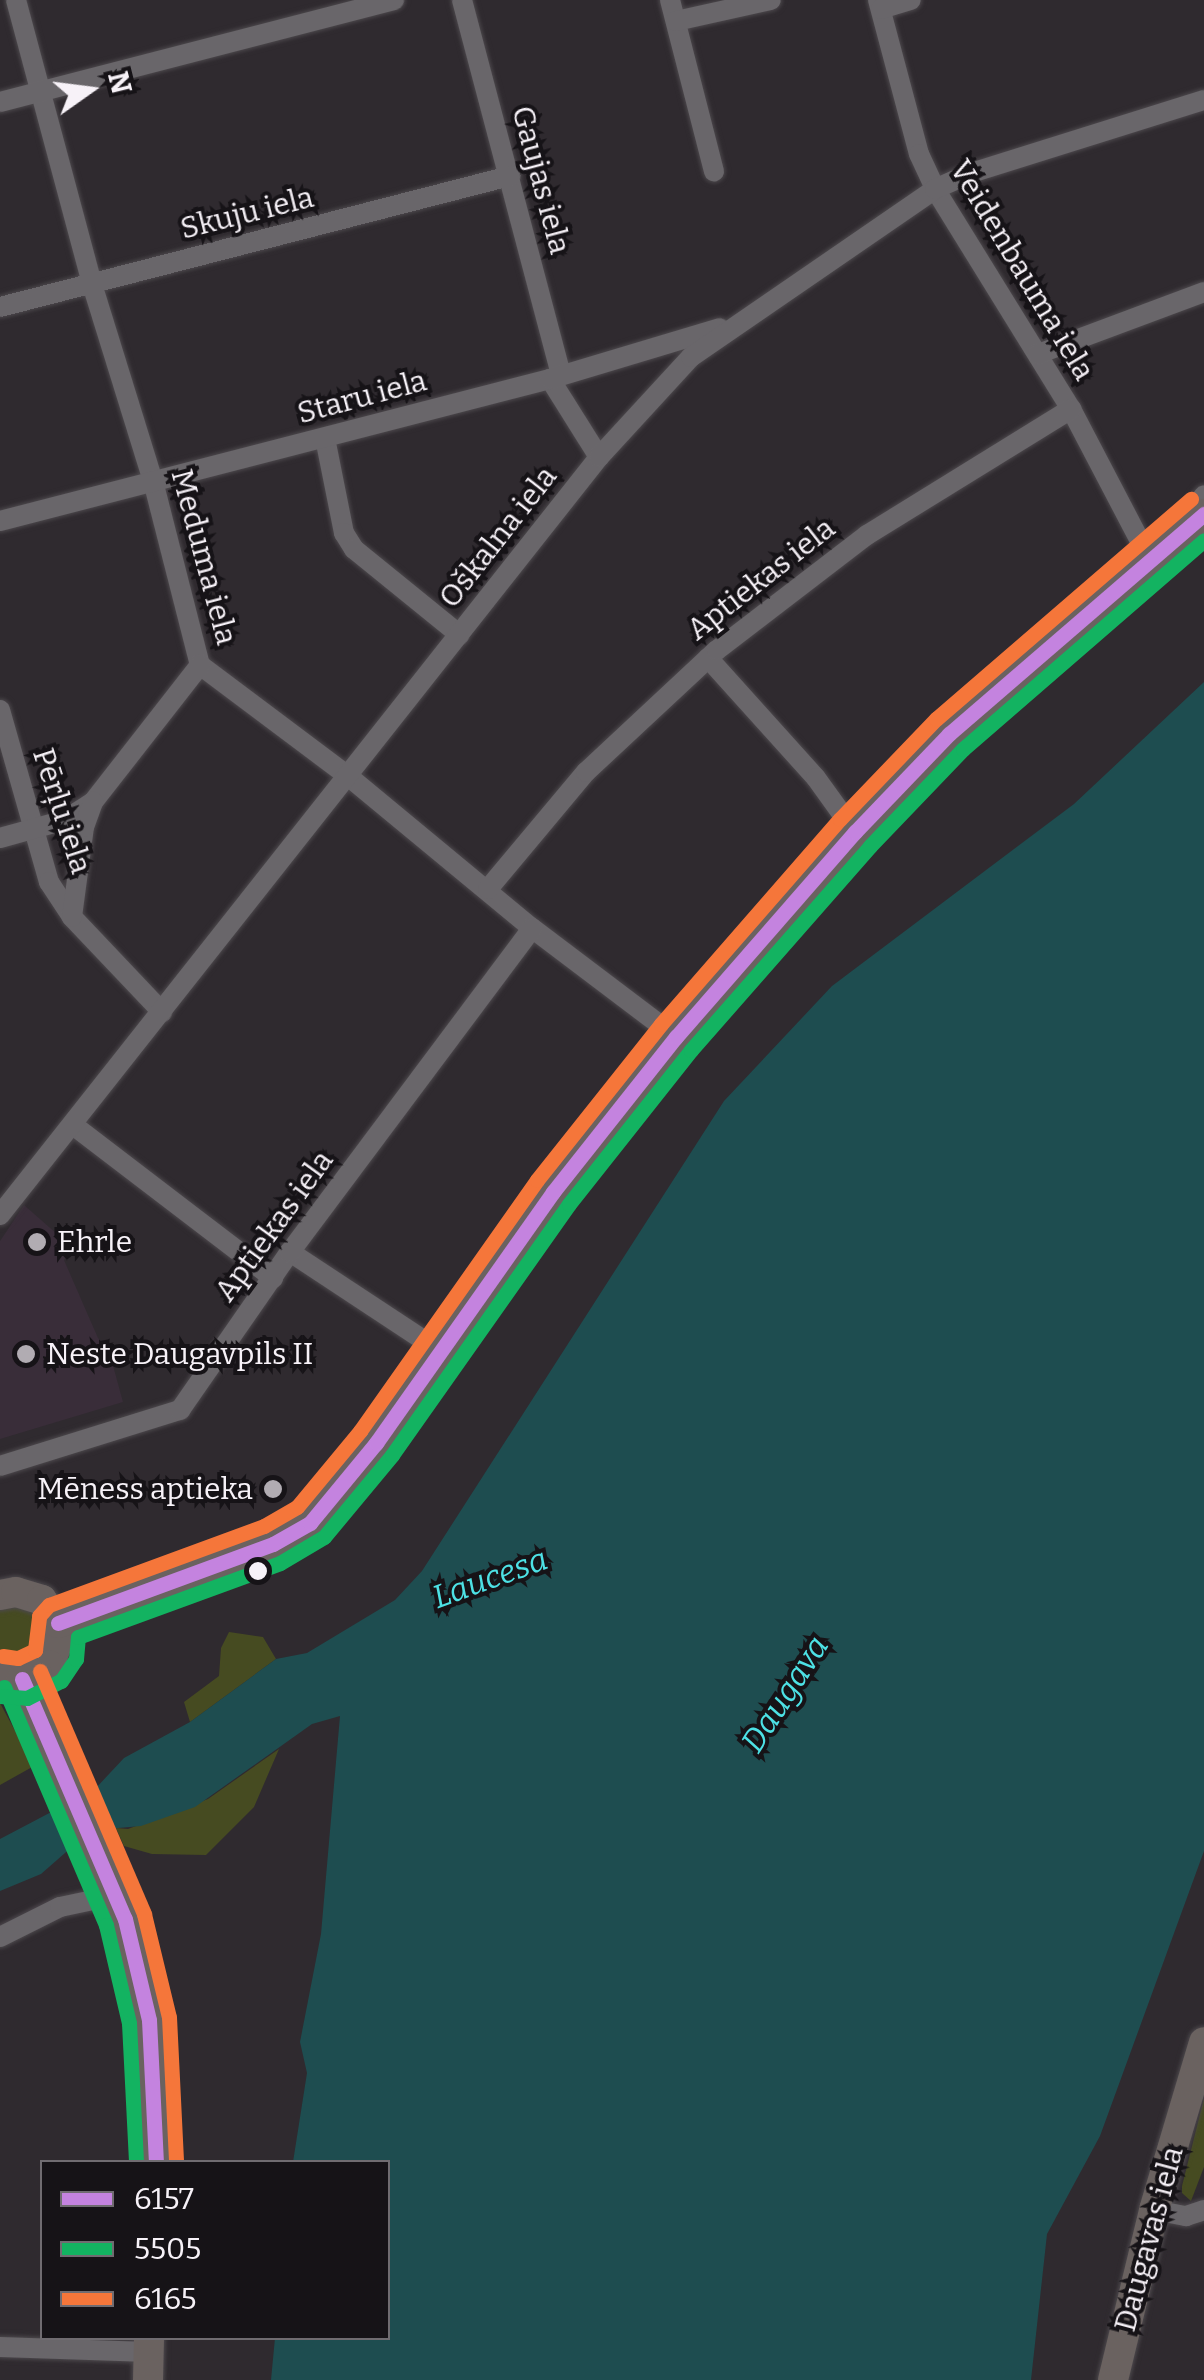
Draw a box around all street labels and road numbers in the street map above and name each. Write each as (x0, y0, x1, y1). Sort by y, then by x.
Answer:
street label: Gaujas iela (504, 102, 578, 258)
street label: Veidenbauma iela (942, 153, 1102, 387)
street label: Skuju iela (177, 179, 317, 247)
street label: Staru iela (293, 362, 431, 432)
street label: Oškalna iela (432, 459, 564, 615)
street label: Meduma iela (163, 465, 245, 649)
street label: Aptiekas iela (680, 510, 842, 648)
street label: Pērļu iela (25, 744, 99, 878)
street label: Aptiekas iela (207, 1144, 341, 1308)
street label: Daugavas iela (1107, 2143, 1191, 2335)

